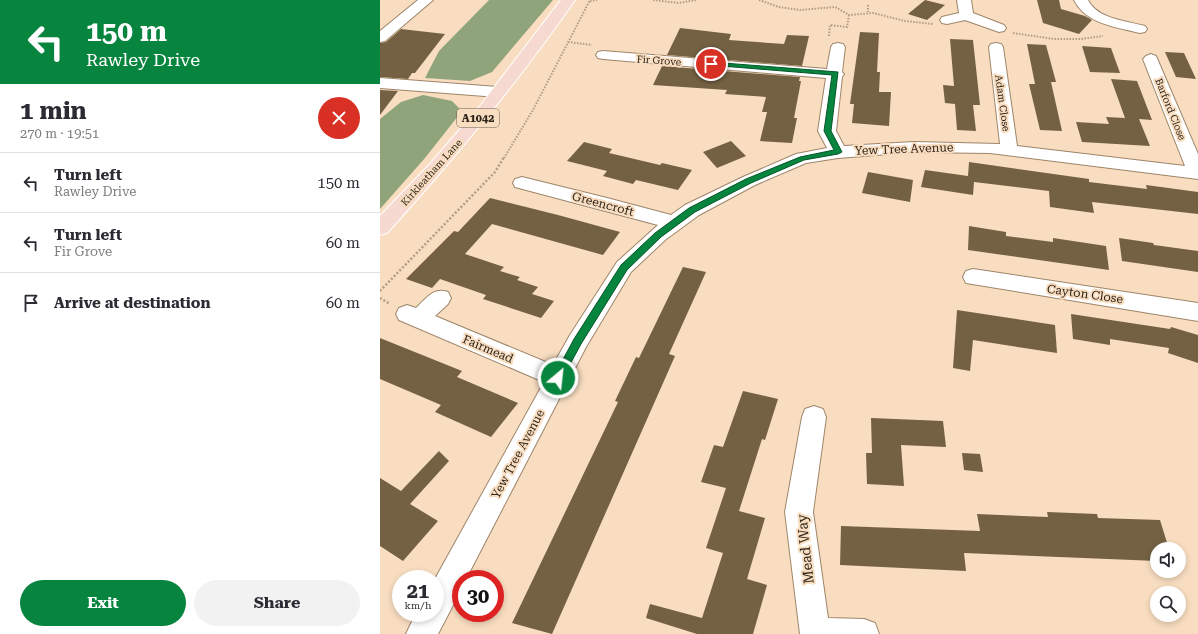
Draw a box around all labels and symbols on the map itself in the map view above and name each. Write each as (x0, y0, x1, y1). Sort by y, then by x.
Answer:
pin (694, 47, 728, 81)
street label: Fir Grove (636, 53, 682, 68)
street label: Adam Close (993, 74, 1012, 133)
street label: Barford Close (1153, 77, 1188, 142)
road number: A1042 (457, 109, 499, 127)
street label: Kirkleatham Lane (399, 137, 464, 208)
street label: Yew Tree Avenue (854, 140, 954, 158)
street label: Greencroft (571, 189, 636, 219)
street label: Cayton Close (1046, 282, 1124, 306)
street label: Fairmead (461, 332, 516, 366)
position arrow (537, 357, 579, 399)
street label: Yew Tree Avenue (489, 407, 548, 501)
street label: Mead Way (793, 513, 817, 585)
speed limit sign: 30 (452, 570, 504, 622)

